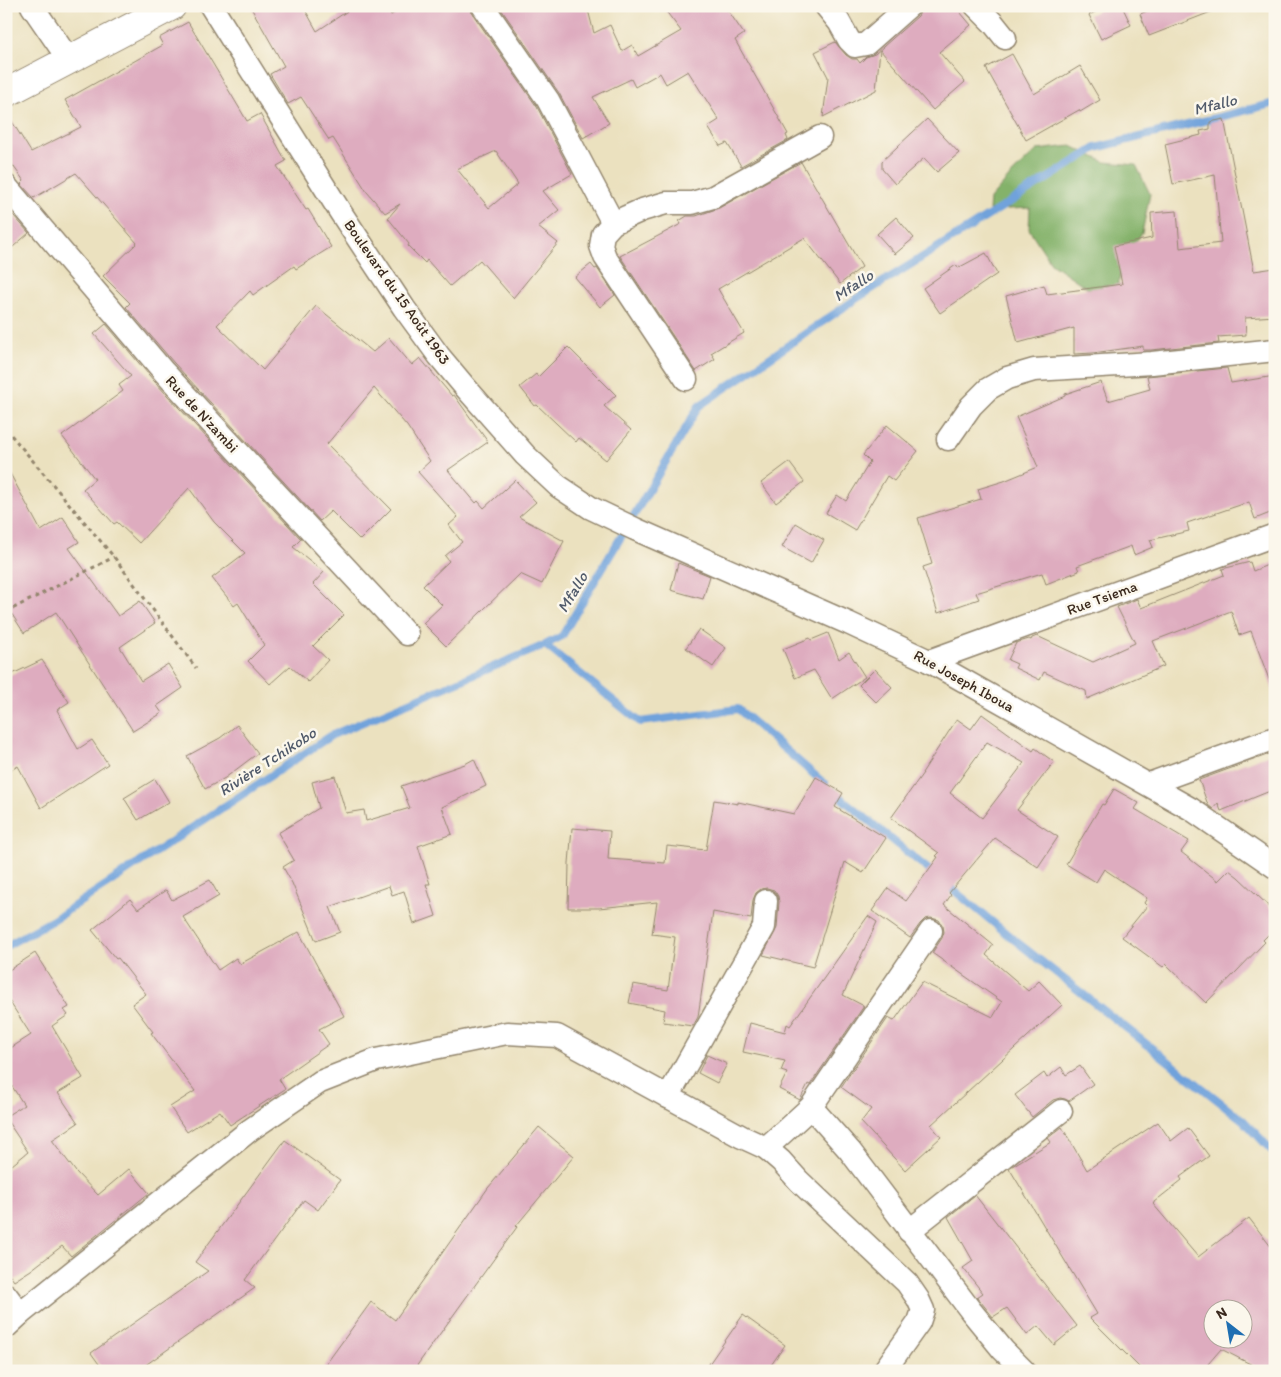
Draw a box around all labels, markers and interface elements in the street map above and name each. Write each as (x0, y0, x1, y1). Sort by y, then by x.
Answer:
water label: Mfallo (1192, 90, 1240, 119)
street label: Boulevard du 15 Août 1963 (340, 216, 454, 368)
water label: Mfallo (830, 265, 878, 305)
street label: Rue de N'zambi (162, 372, 242, 456)
water label: Mfallo (553, 568, 592, 616)
street label: Rue Tsiema (1064, 577, 1140, 619)
street label: Rue Joseph Iboua (911, 646, 1018, 716)
water label: Rivière Tchikobo (215, 722, 320, 800)
north arrow (1204, 1300, 1254, 1350)
text: N (1213, 1304, 1230, 1323)

